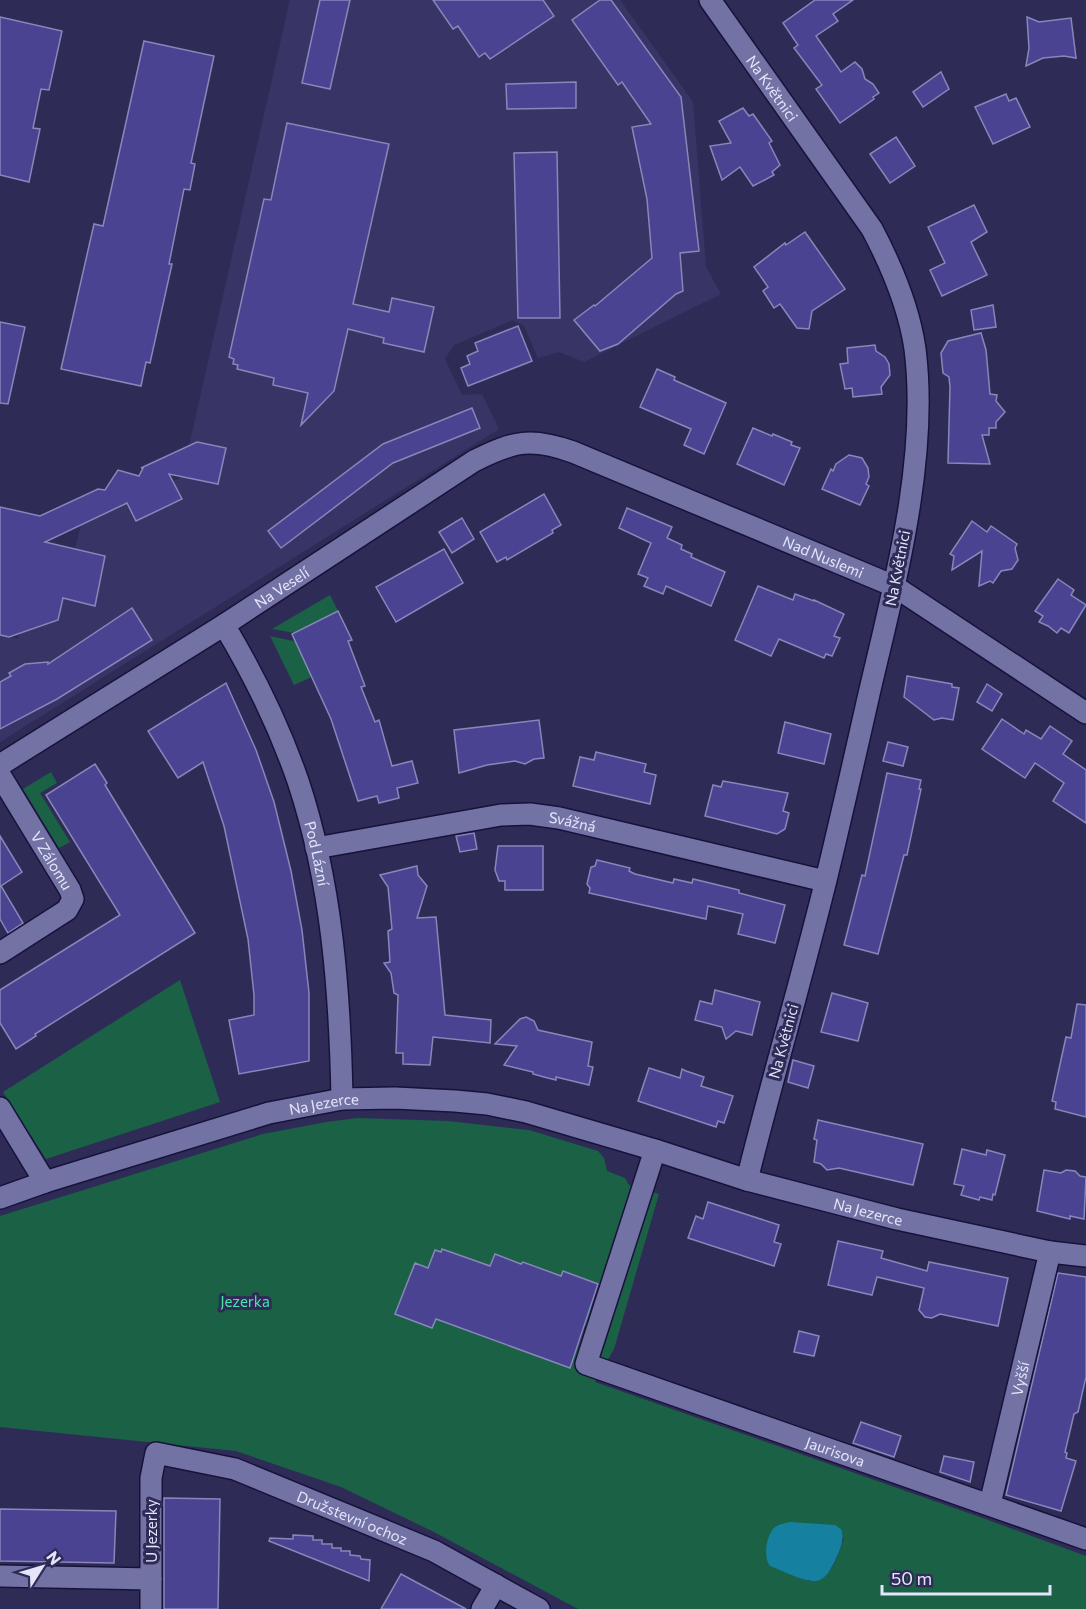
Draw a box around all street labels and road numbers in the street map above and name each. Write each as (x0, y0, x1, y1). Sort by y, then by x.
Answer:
street label: Na Květnici (743, 52, 802, 125)
street label: Na Květnici (881, 529, 913, 607)
street label: Nad Nuslemi (780, 532, 867, 581)
street label: Na Veselí (251, 562, 313, 612)
street label: Svážná (548, 808, 598, 835)
street label: Pod Lázní (301, 819, 333, 888)
street label: V Zálomu (27, 828, 77, 893)
street label: Na Květnici (764, 1002, 802, 1080)
street label: Na Jezerce (287, 1090, 359, 1118)
street label: Na Jezerce (832, 1194, 904, 1229)
street label: Vyšší (1007, 1358, 1033, 1398)
street label: Jaurisova (803, 1433, 867, 1470)
street label: Družstevní ochoz (294, 1487, 410, 1548)
street label: U Jezerky (142, 1499, 160, 1563)

